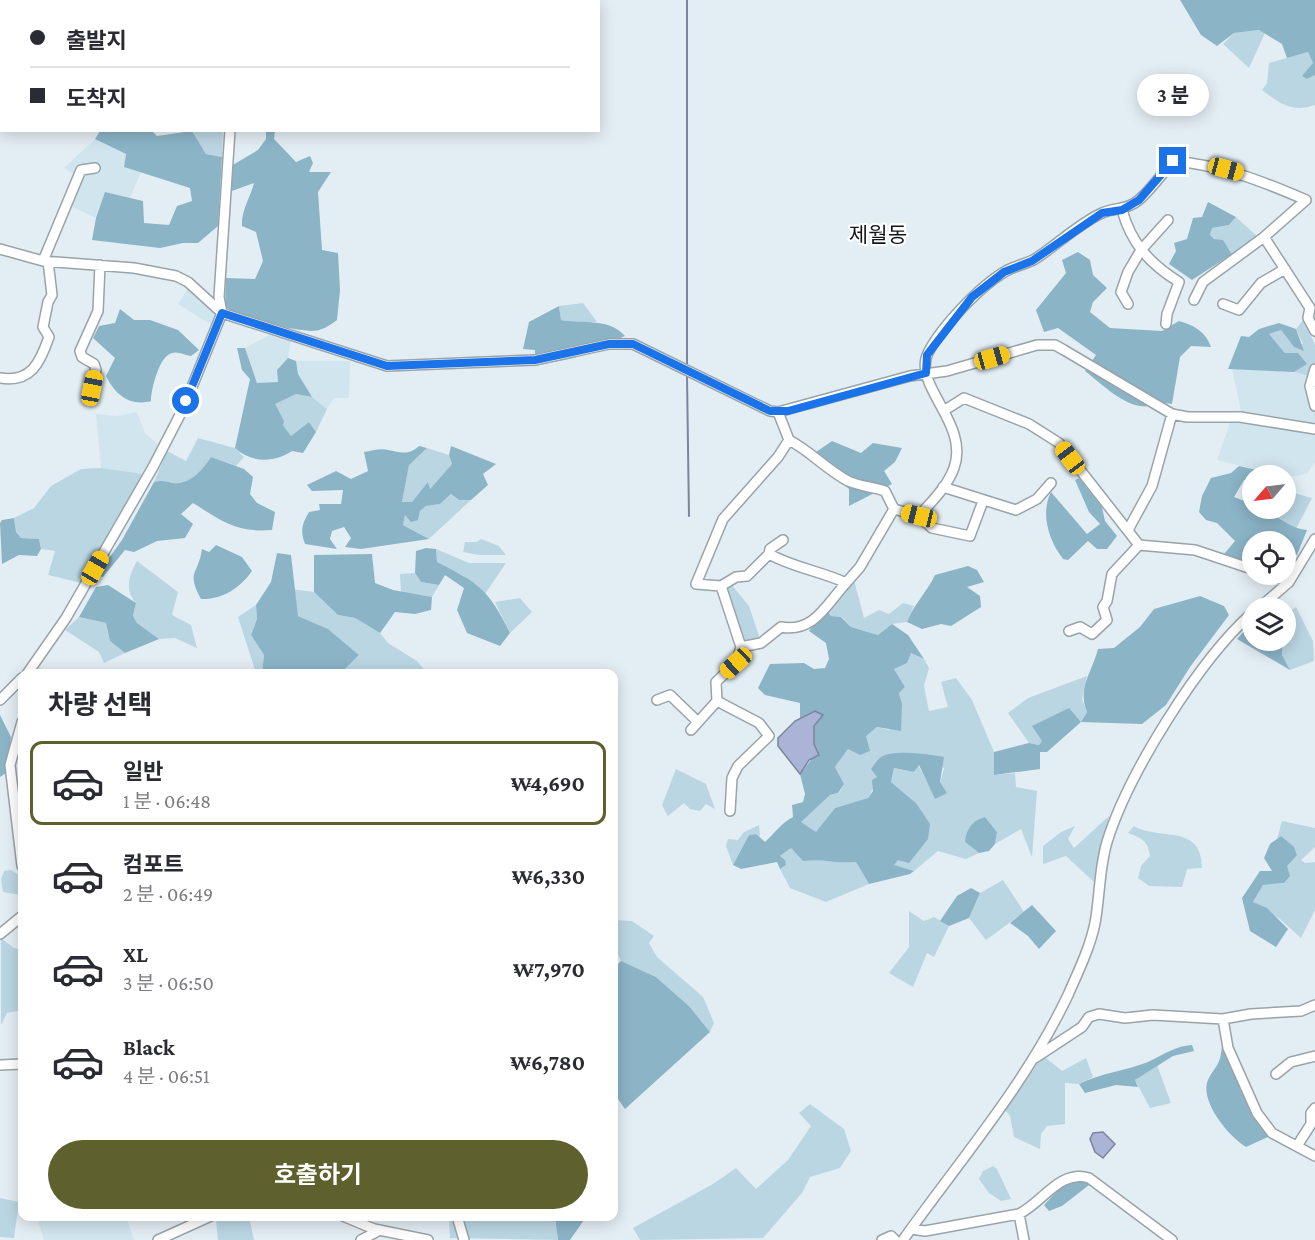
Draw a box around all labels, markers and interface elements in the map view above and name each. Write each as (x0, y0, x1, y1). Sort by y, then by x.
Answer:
text: 출발지 (66, 28, 127, 53)
callout: 3 분 (1137, 74, 1209, 116)
text: 3 분 (1157, 84, 1189, 106)
text: 도착지 (66, 86, 127, 111)
route end (1159, 147, 1186, 174)
car (1206, 156, 1246, 182)
district label: 제월동 (849, 223, 907, 247)
car (972, 344, 1012, 372)
car (80, 369, 104, 407)
route start (172, 387, 199, 414)
car (1052, 438, 1088, 478)
north arrow (1242, 465, 1296, 519)
map controls (1242, 465, 1296, 651)
car (899, 503, 939, 529)
button: locate (1242, 531, 1296, 585)
car (78, 548, 112, 588)
button: layers (1242, 597, 1296, 651)
car (717, 644, 755, 682)
text: 차량 선택 (48, 690, 153, 720)
icon: car (51, 756, 105, 810)
text: 일반 (123, 759, 163, 784)
text: ₩4,690 (511, 771, 585, 796)
text: 1 분 · 06:48 (123, 790, 211, 812)
icon: car (51, 849, 105, 903)
text: 컴포트 (123, 852, 184, 877)
text: ₩6,330 (512, 864, 585, 889)
text: 2 분 · 06:49 (123, 883, 213, 905)
icon: car (51, 942, 105, 996)
text: XL (123, 942, 148, 967)
text: ₩7,970 (513, 957, 585, 982)
text: 3 분 · 06:50 (123, 972, 214, 994)
icon: car (51, 1035, 105, 1089)
text: Black (123, 1035, 175, 1060)
text: ₩6,780 (510, 1050, 585, 1075)
text: 4 분 · 06:51 (123, 1065, 210, 1087)
button: 호출하기 (48, 1140, 588, 1209)

